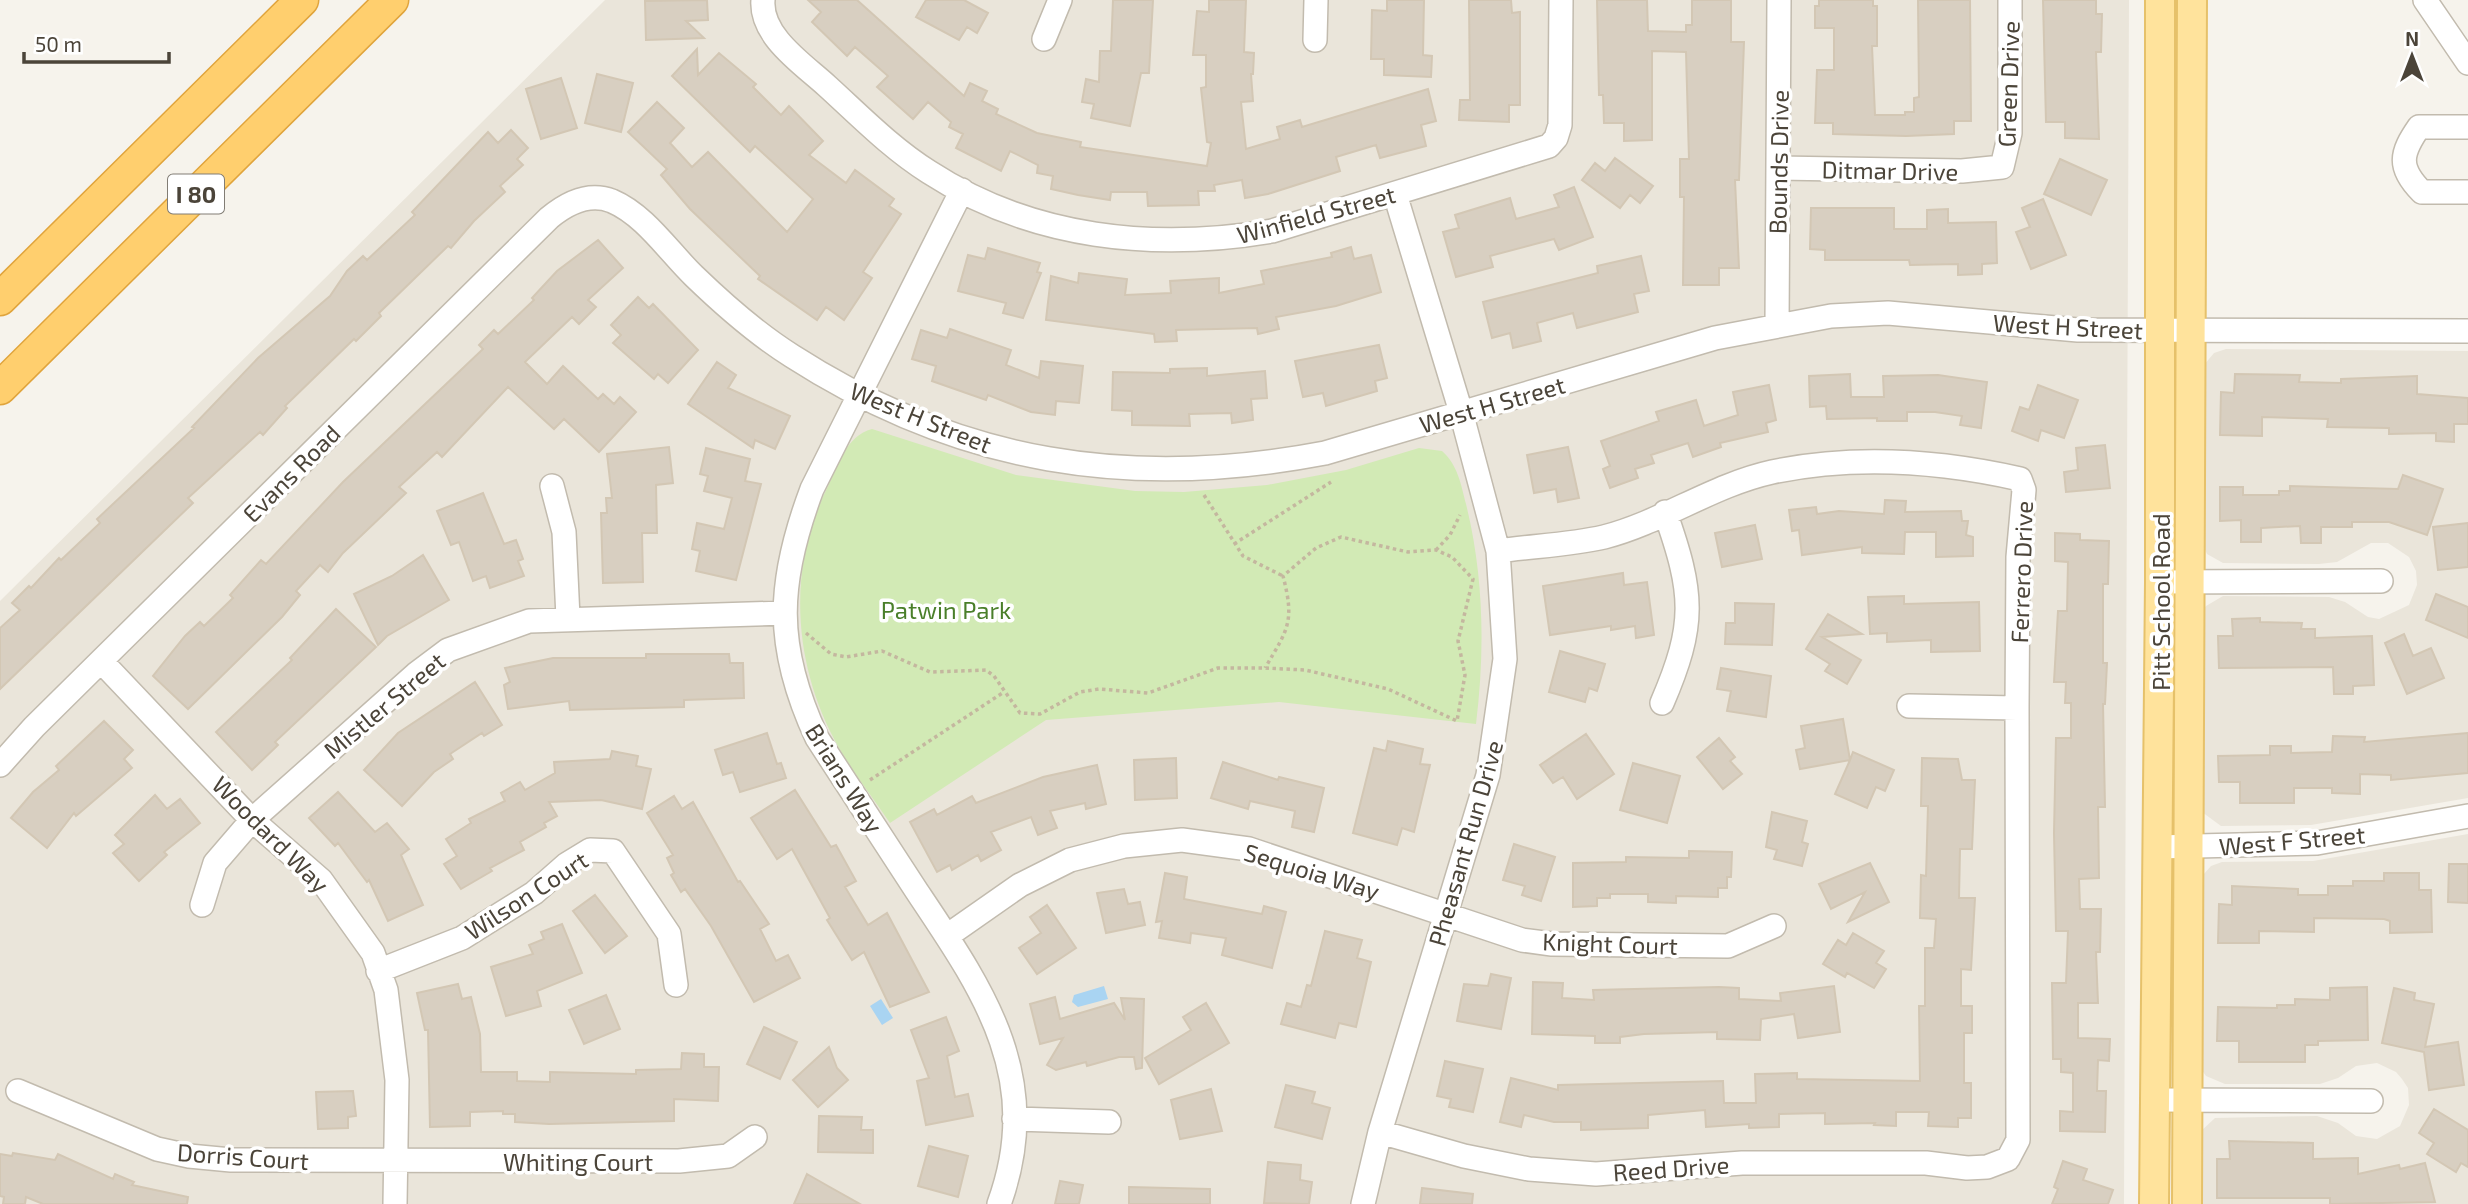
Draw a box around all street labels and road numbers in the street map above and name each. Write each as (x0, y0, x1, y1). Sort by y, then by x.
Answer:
street label: Green Drive (1991, 20, 2025, 148)
street label: Bounds Drive (1762, 90, 1794, 234)
street label: Ditmar Drive (1821, 154, 1959, 186)
road number: I 80 (168, 174, 224, 214)
street label: Winfield Street (1234, 179, 1398, 249)
street label: West H Street (1992, 308, 2144, 344)
street label: West H Street (1416, 369, 1568, 439)
street label: West H Street (846, 375, 996, 459)
street label: Evans Road (236, 418, 346, 528)
street label: Ferrero Drive (2004, 500, 2038, 644)
street label: Pitt School Road (2146, 513, 2175, 691)
street label: Mistler Street (317, 646, 451, 764)
street label: Brians Way (800, 718, 890, 838)
street label: Pheasant Run Drive (1422, 737, 1508, 949)
street label: Woodard Way (207, 770, 336, 899)
street label: West F Street (2218, 819, 2366, 861)
street label: Sequoia Way (1241, 837, 1383, 905)
street label: Wilson Court (459, 845, 593, 945)
street label: Knight Court (1542, 926, 1678, 960)
street label: Dorris Court (176, 1137, 310, 1175)
street label: Whiting Court (503, 1147, 653, 1176)
street label: Reed Drive (1612, 1149, 1730, 1187)

